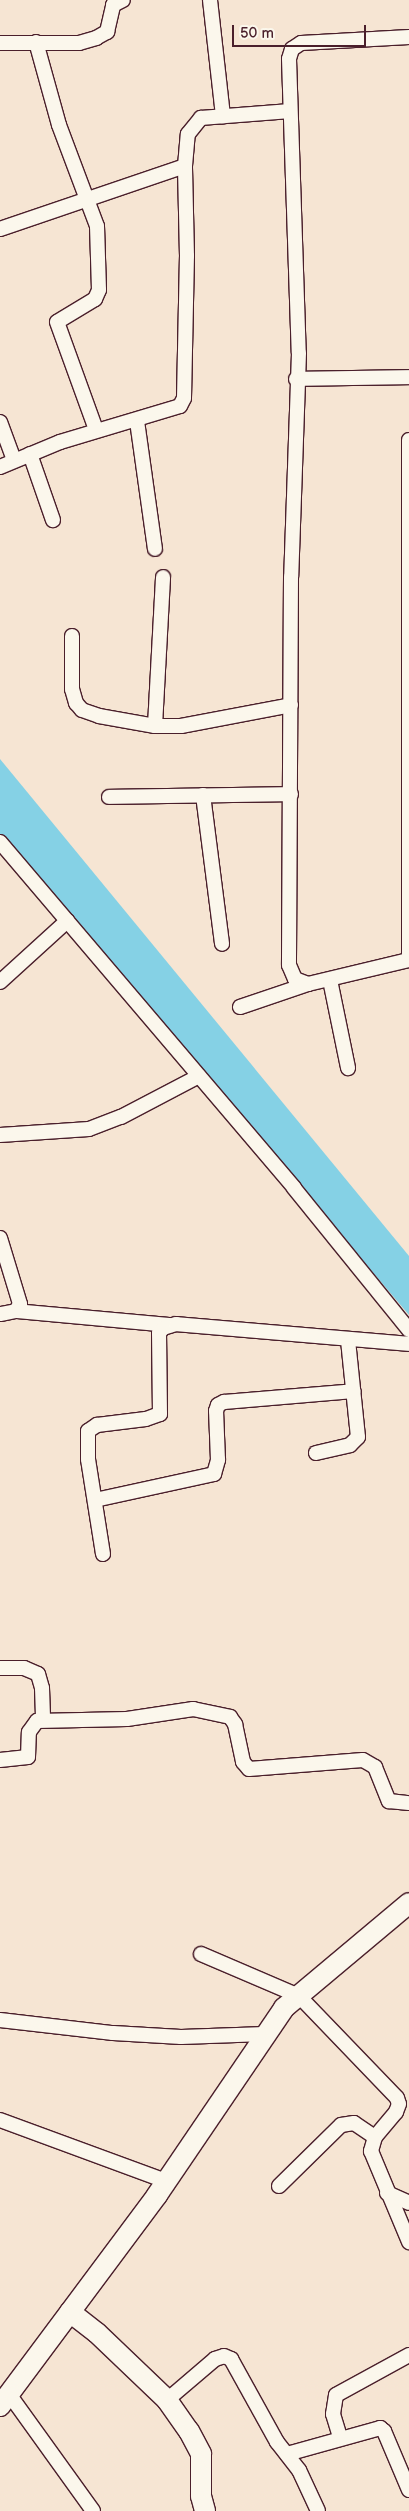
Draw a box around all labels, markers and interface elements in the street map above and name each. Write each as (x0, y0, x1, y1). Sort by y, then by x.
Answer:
scale bar (234, 15, 368, 47)
text: 50 m (240, 24, 274, 43)

